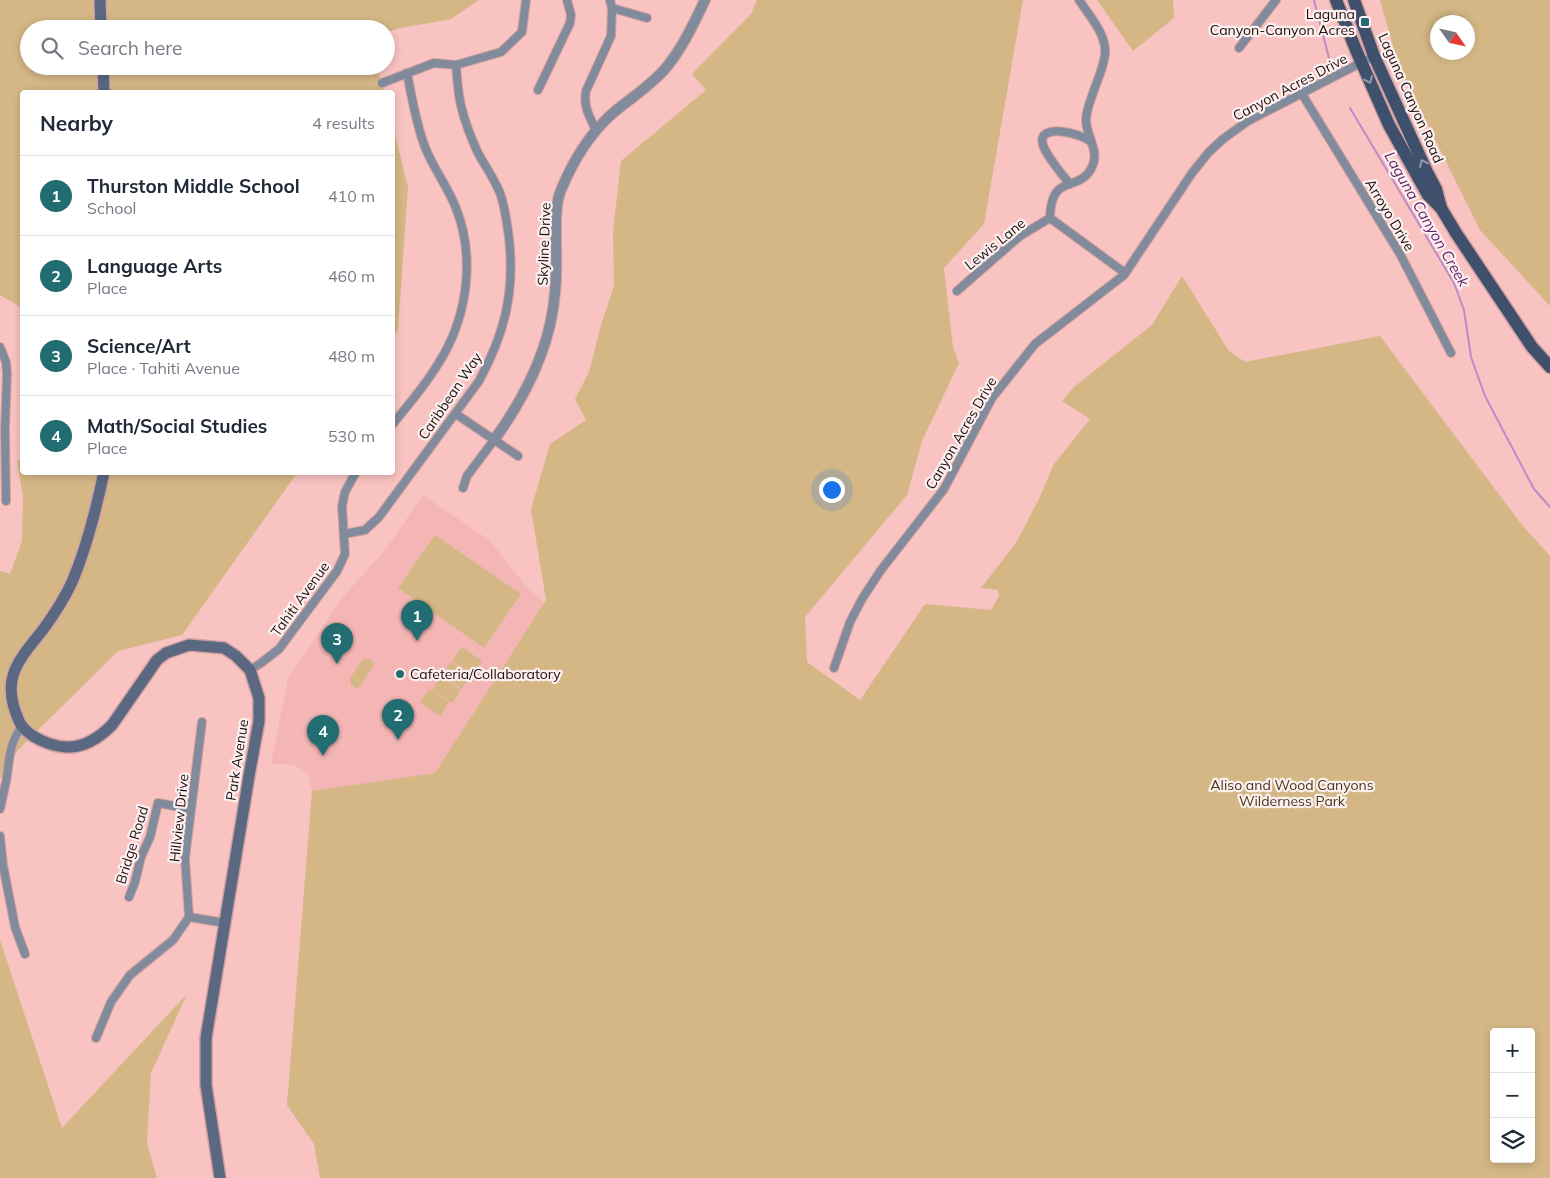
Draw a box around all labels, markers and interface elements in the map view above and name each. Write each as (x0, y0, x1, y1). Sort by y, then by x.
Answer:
place label: Laguna Canyon-Canyon Acres (1210, 5, 1355, 39)
north arrow (1430, 15, 1475, 60)
marker: Laguna Canyon-Canyon Acres (1359, 16, 1371, 28)
search box (20, 20, 395, 75)
street label: Laguna Canyon Road (1374, 30, 1448, 166)
icon: search (38, 34, 66, 62)
text: Search here (78, 36, 182, 60)
street label: Canyon Acres Drive (1230, 49, 1350, 125)
one-way arrow (1363, 75, 1374, 84)
text: Nearby (40, 110, 113, 136)
text: 4 results (312, 113, 375, 133)
water label: Laguna Canyon Creek (1380, 148, 1474, 291)
one-way arrow (1418, 159, 1429, 168)
text: Thurston Middle School (87, 174, 300, 198)
street label: Arroyo Drive (1361, 176, 1419, 254)
text: 1 (51, 186, 61, 206)
text: 410 m (328, 186, 375, 206)
text: School (87, 198, 136, 218)
street label: Skyline Drive (534, 202, 554, 286)
street label: Lewis Lane (961, 214, 1029, 274)
text: Language Arts (87, 254, 222, 278)
text: 2 (51, 266, 61, 286)
text: 460 m (328, 266, 375, 286)
text: Place (87, 278, 127, 298)
text: Science/Art (87, 334, 191, 358)
text: 3 (51, 346, 61, 366)
text: 480 m (328, 346, 375, 366)
street label: Caribbean Way (414, 348, 486, 443)
text: Place · Tahiti Avenue (87, 358, 240, 378)
street label: Canyon Acres Drive (921, 373, 1001, 493)
text: Math/Social Studies (87, 414, 267, 438)
text: 4 (51, 426, 61, 446)
text: 530 m (328, 426, 375, 446)
text: Place (87, 438, 127, 458)
your location (819, 477, 845, 503)
street label: Tahiti Avenue (267, 558, 333, 640)
pin: 1 (401, 600, 433, 641)
pin: 3 (321, 623, 353, 664)
place label: Cafeteria/Collaboratory (410, 665, 561, 683)
marker: Cafeteria/Collaboratory (394, 668, 406, 680)
pin: 2 (382, 699, 414, 740)
pin: 4 (307, 715, 339, 756)
street label: Park Avenue (222, 718, 252, 802)
street label: Hillview Drive (165, 773, 193, 863)
park label: Aliso and Wood Canyons Wilderness Park (1210, 776, 1374, 810)
street label: Bridge Road (112, 804, 152, 886)
map controls (1490, 1028, 1535, 1163)
button: + (1490, 1028, 1535, 1073)
button: − (1490, 1073, 1535, 1118)
button: layers (1490, 1118, 1535, 1163)

